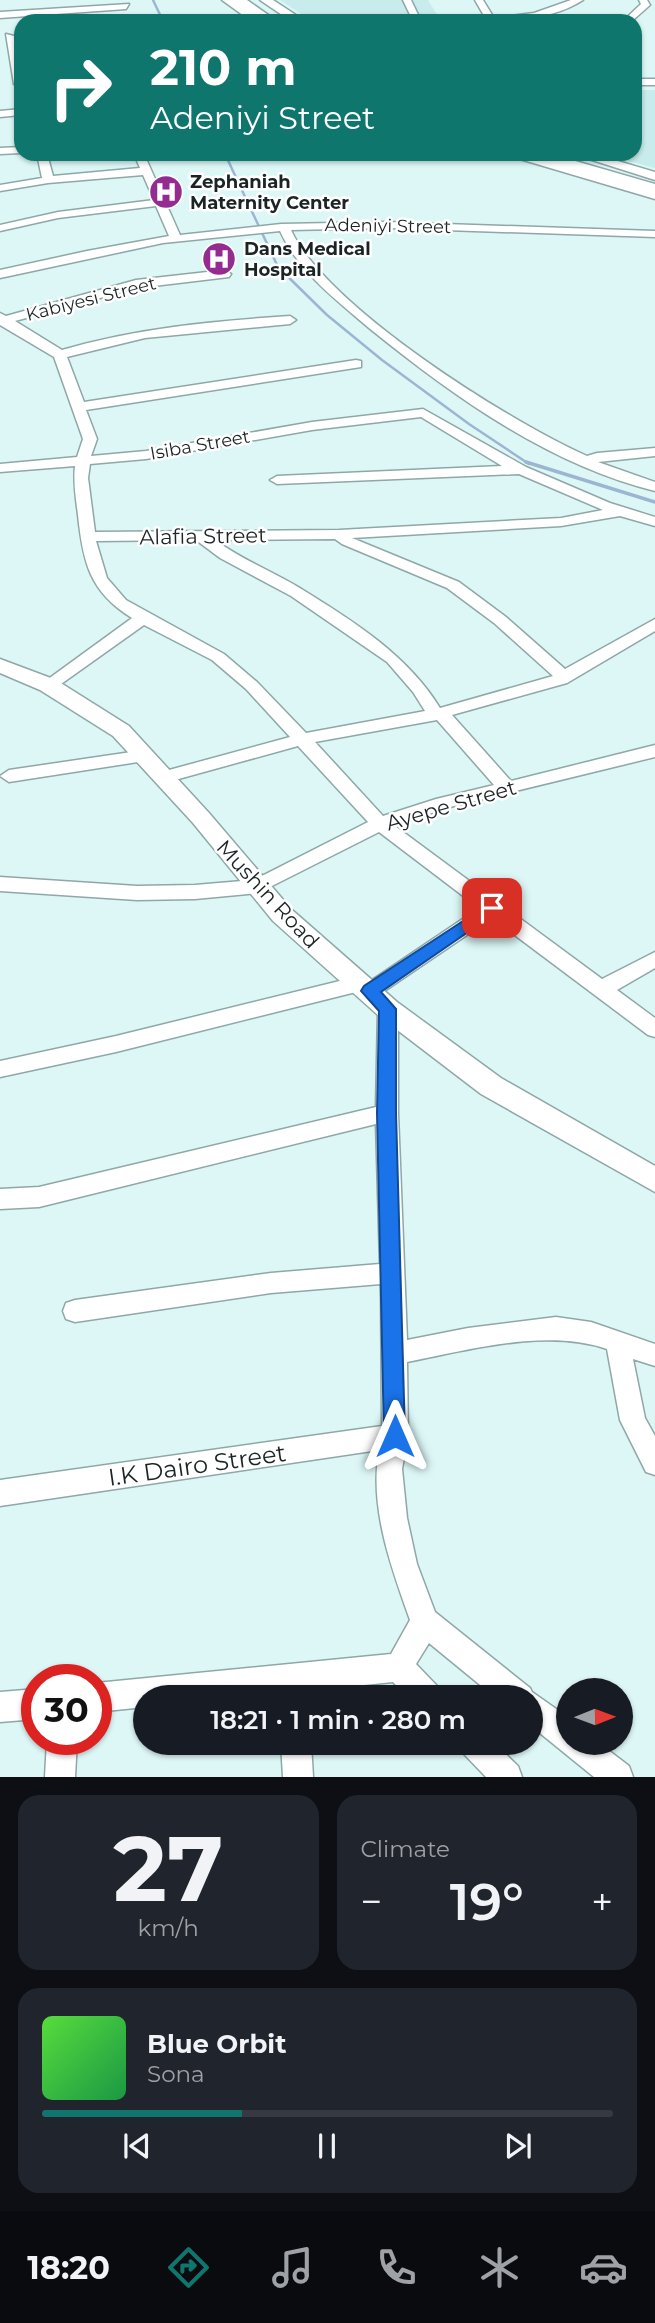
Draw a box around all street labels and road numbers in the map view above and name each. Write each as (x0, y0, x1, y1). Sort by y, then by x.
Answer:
street label: Adeniyi Street (325, 214, 451, 238)
street label: Kabiyesi Street (24, 272, 158, 326)
street label: Isiba Street (148, 425, 252, 465)
street label: Alafia Street (139, 522, 267, 550)
street label: Ayepe Street (383, 774, 519, 836)
street label: Mushin Road (212, 835, 324, 953)
street label: I.K Dairo Street (106, 1438, 288, 1492)

